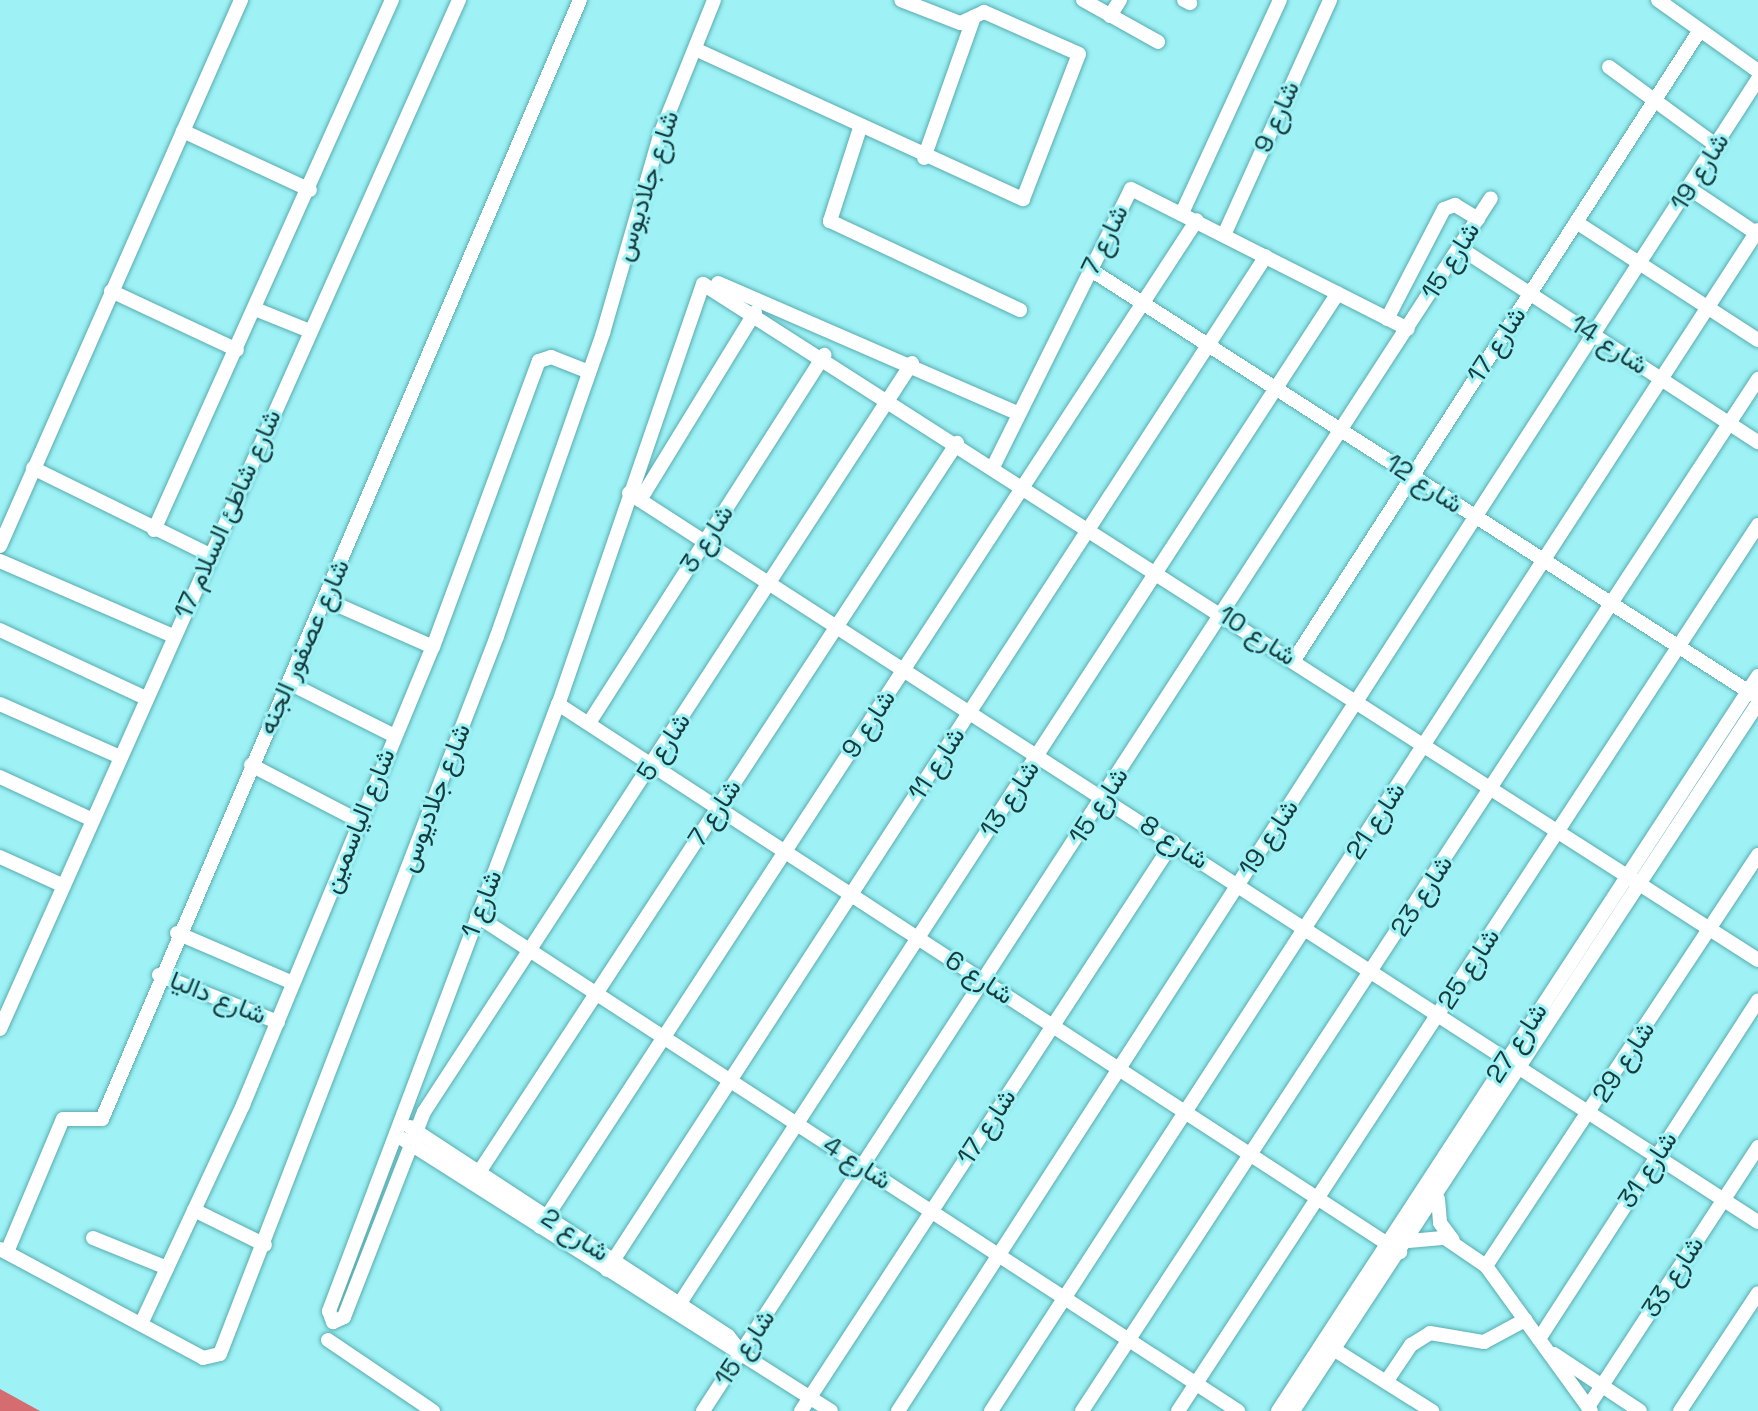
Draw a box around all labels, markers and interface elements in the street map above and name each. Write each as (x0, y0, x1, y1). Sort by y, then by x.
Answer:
street label: شارع 9 (1248, 76, 1306, 158)
street label: شارع جلاديوس (608, 107, 686, 265)
street label: شارع 19 (1664, 127, 1736, 217)
street label: شارع 7 (1075, 200, 1135, 280)
street label: شارع 15 (1415, 217, 1487, 305)
street label: شارع 17 (1461, 301, 1533, 389)
street label: شارع 14 (1564, 308, 1654, 382)
street label: شارع شاطئ السلام 17 (168, 405, 288, 623)
street label: شارع 12 (1380, 448, 1468, 520)
street label: شارع 3 (674, 499, 740, 579)
street label: شارع عصفور الجنه (251, 555, 357, 739)
street label: شارع 10 (1212, 599, 1302, 673)
street label: شارع 9 (836, 684, 902, 764)
street label: شارع 5 (631, 707, 697, 787)
street label: شارع جلاديوس (392, 719, 478, 877)
street label: شارع 11 (902, 722, 972, 806)
street label: شارع الياسمين (316, 744, 402, 898)
street label: شارع 13 (974, 755, 1046, 843)
street label: شارع 15 (1063, 762, 1135, 850)
street label: شارع 7 (682, 774, 748, 852)
street label: شارع 21 (1340, 777, 1412, 865)
street label: شارع 19 (1233, 794, 1305, 882)
street label: شارع 8 (1134, 809, 1214, 877)
street label: شارع 23 (1384, 850, 1460, 942)
street label: شارع 1 (455, 866, 509, 942)
street label: شارع 25 (1431, 923, 1507, 1015)
street label: شارع 6 (939, 945, 1019, 1011)
street label: شارع داليا (165, 965, 271, 1031)
street label: شارع 27 (1480, 997, 1554, 1089)
street label: شارع 29 (1586, 1016, 1662, 1108)
street label: شارع 17 (951, 1083, 1023, 1171)
street label: شارع 31 (1612, 1126, 1684, 1214)
street label: شارع 4 (817, 1129, 897, 1197)
street label: شارع 2 (535, 1202, 615, 1268)
street label: شارع 33 (1635, 1231, 1711, 1323)
street label: شارع 15 (708, 1304, 782, 1392)

